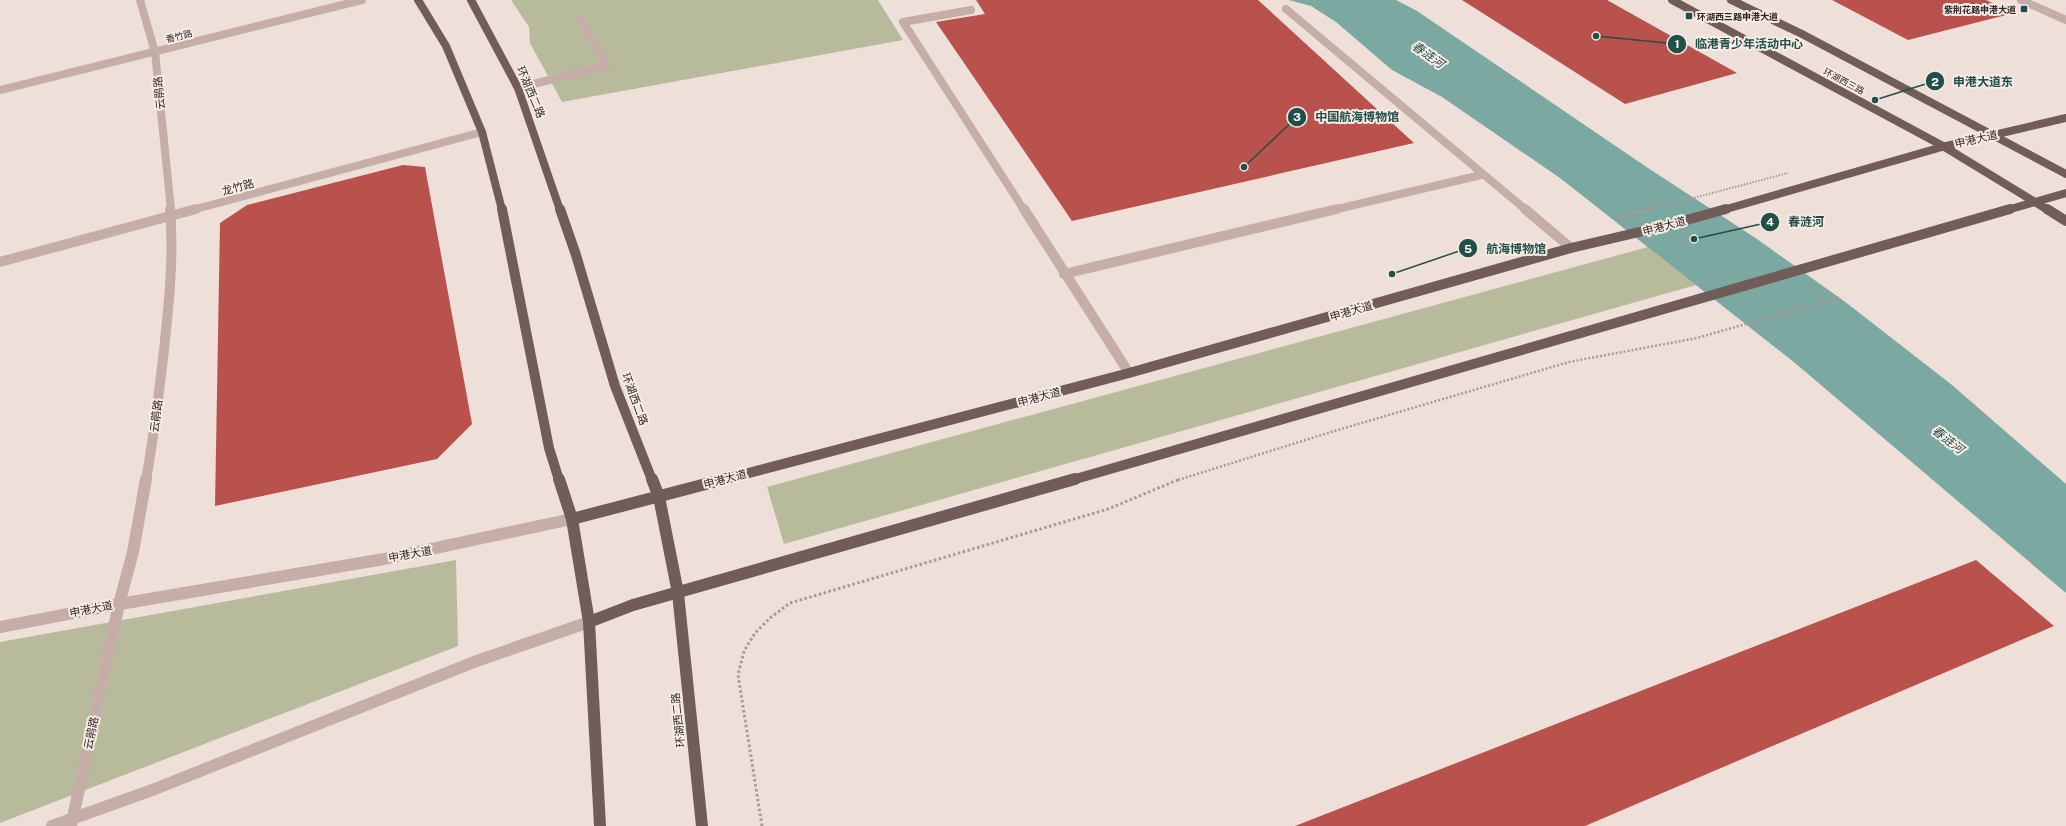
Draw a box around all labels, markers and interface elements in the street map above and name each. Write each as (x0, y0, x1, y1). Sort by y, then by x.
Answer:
place label: 紫荆花路申港大道 (1944, 4, 2016, 15)
marker: 紫荆花路申港大道 (2019, 4, 2029, 14)
marker: 环湖西三路申港大道 (1684, 11, 1694, 21)
place label: 环湖西三路申港大道 (1697, 11, 1778, 22)
street label: 香竹路 (165, 27, 193, 45)
callout: 临港青少年活动中心 (1667, 32, 1811, 56)
text: 1 (1674, 37, 1680, 51)
text: 临港青少年活动中心 (1695, 37, 1803, 51)
water label: 春涟河 (1409, 39, 1448, 72)
street label: 环湖西二路 (515, 64, 547, 120)
street label: 环湖西三路 (1822, 66, 1866, 96)
callout: 申港大道东 (1925, 69, 2021, 93)
text: 2 (1931, 75, 1939, 89)
text: 申港大道东 (1953, 75, 2013, 89)
street label: 云鹃路 (151, 76, 167, 110)
callout: 中国航海博物馆 (1287, 105, 1407, 129)
text: 3 (1293, 110, 1301, 124)
text: 中国航海博物馆 (1315, 110, 1399, 124)
street label: 申港大道 (1953, 128, 1999, 150)
street label: 龙竹路 (221, 177, 255, 197)
callout: 春涟河 (1760, 210, 1832, 234)
street label: 申港大道 (1641, 215, 1687, 237)
text: 4 (1766, 215, 1774, 229)
text: 春涟河 (1788, 215, 1824, 229)
callout: 航海博物馆 (1458, 236, 1554, 260)
text: 5 (1464, 242, 1472, 256)
text: 航海博物馆 (1486, 242, 1546, 256)
street label: 申港大道 (1328, 299, 1374, 323)
street label: 环湖西二路 (620, 371, 650, 427)
street label: 申港大道 (1016, 386, 1062, 408)
street label: 云鹃路 (148, 399, 164, 433)
water label: 春涟河 (1930, 423, 1968, 458)
street label: 申港大道 (702, 468, 748, 490)
street label: 申港大道 (387, 544, 433, 564)
street label: 申港大道 (68, 599, 114, 619)
street label: 环湖西二路 (669, 692, 687, 748)
street label: 云鹃路 (82, 716, 100, 750)

